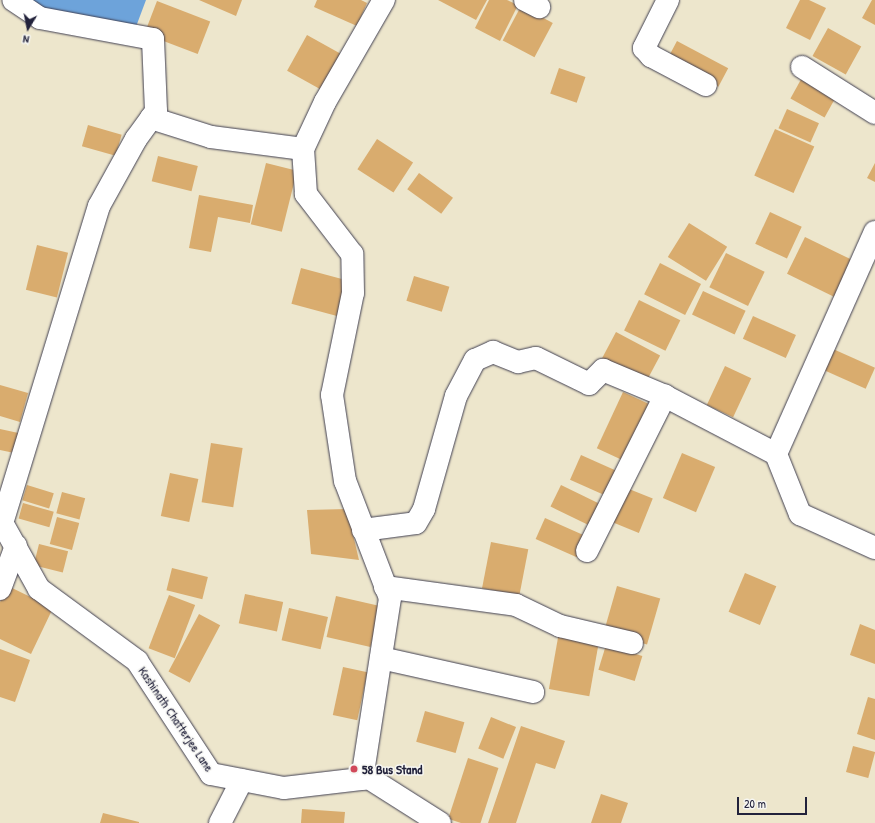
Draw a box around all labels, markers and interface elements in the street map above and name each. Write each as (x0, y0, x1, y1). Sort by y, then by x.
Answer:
north arrow (8, 8, 48, 48)
text: N (22, 32, 30, 47)
street label: Kashinath Chatterjee Lane (135, 664, 217, 774)
place label: 58 Bus Stand (362, 761, 422, 777)
marker: 58 Bus Stand (349, 764, 359, 774)
scale bar (739, 789, 809, 815)
text: 20 m (744, 795, 766, 812)

